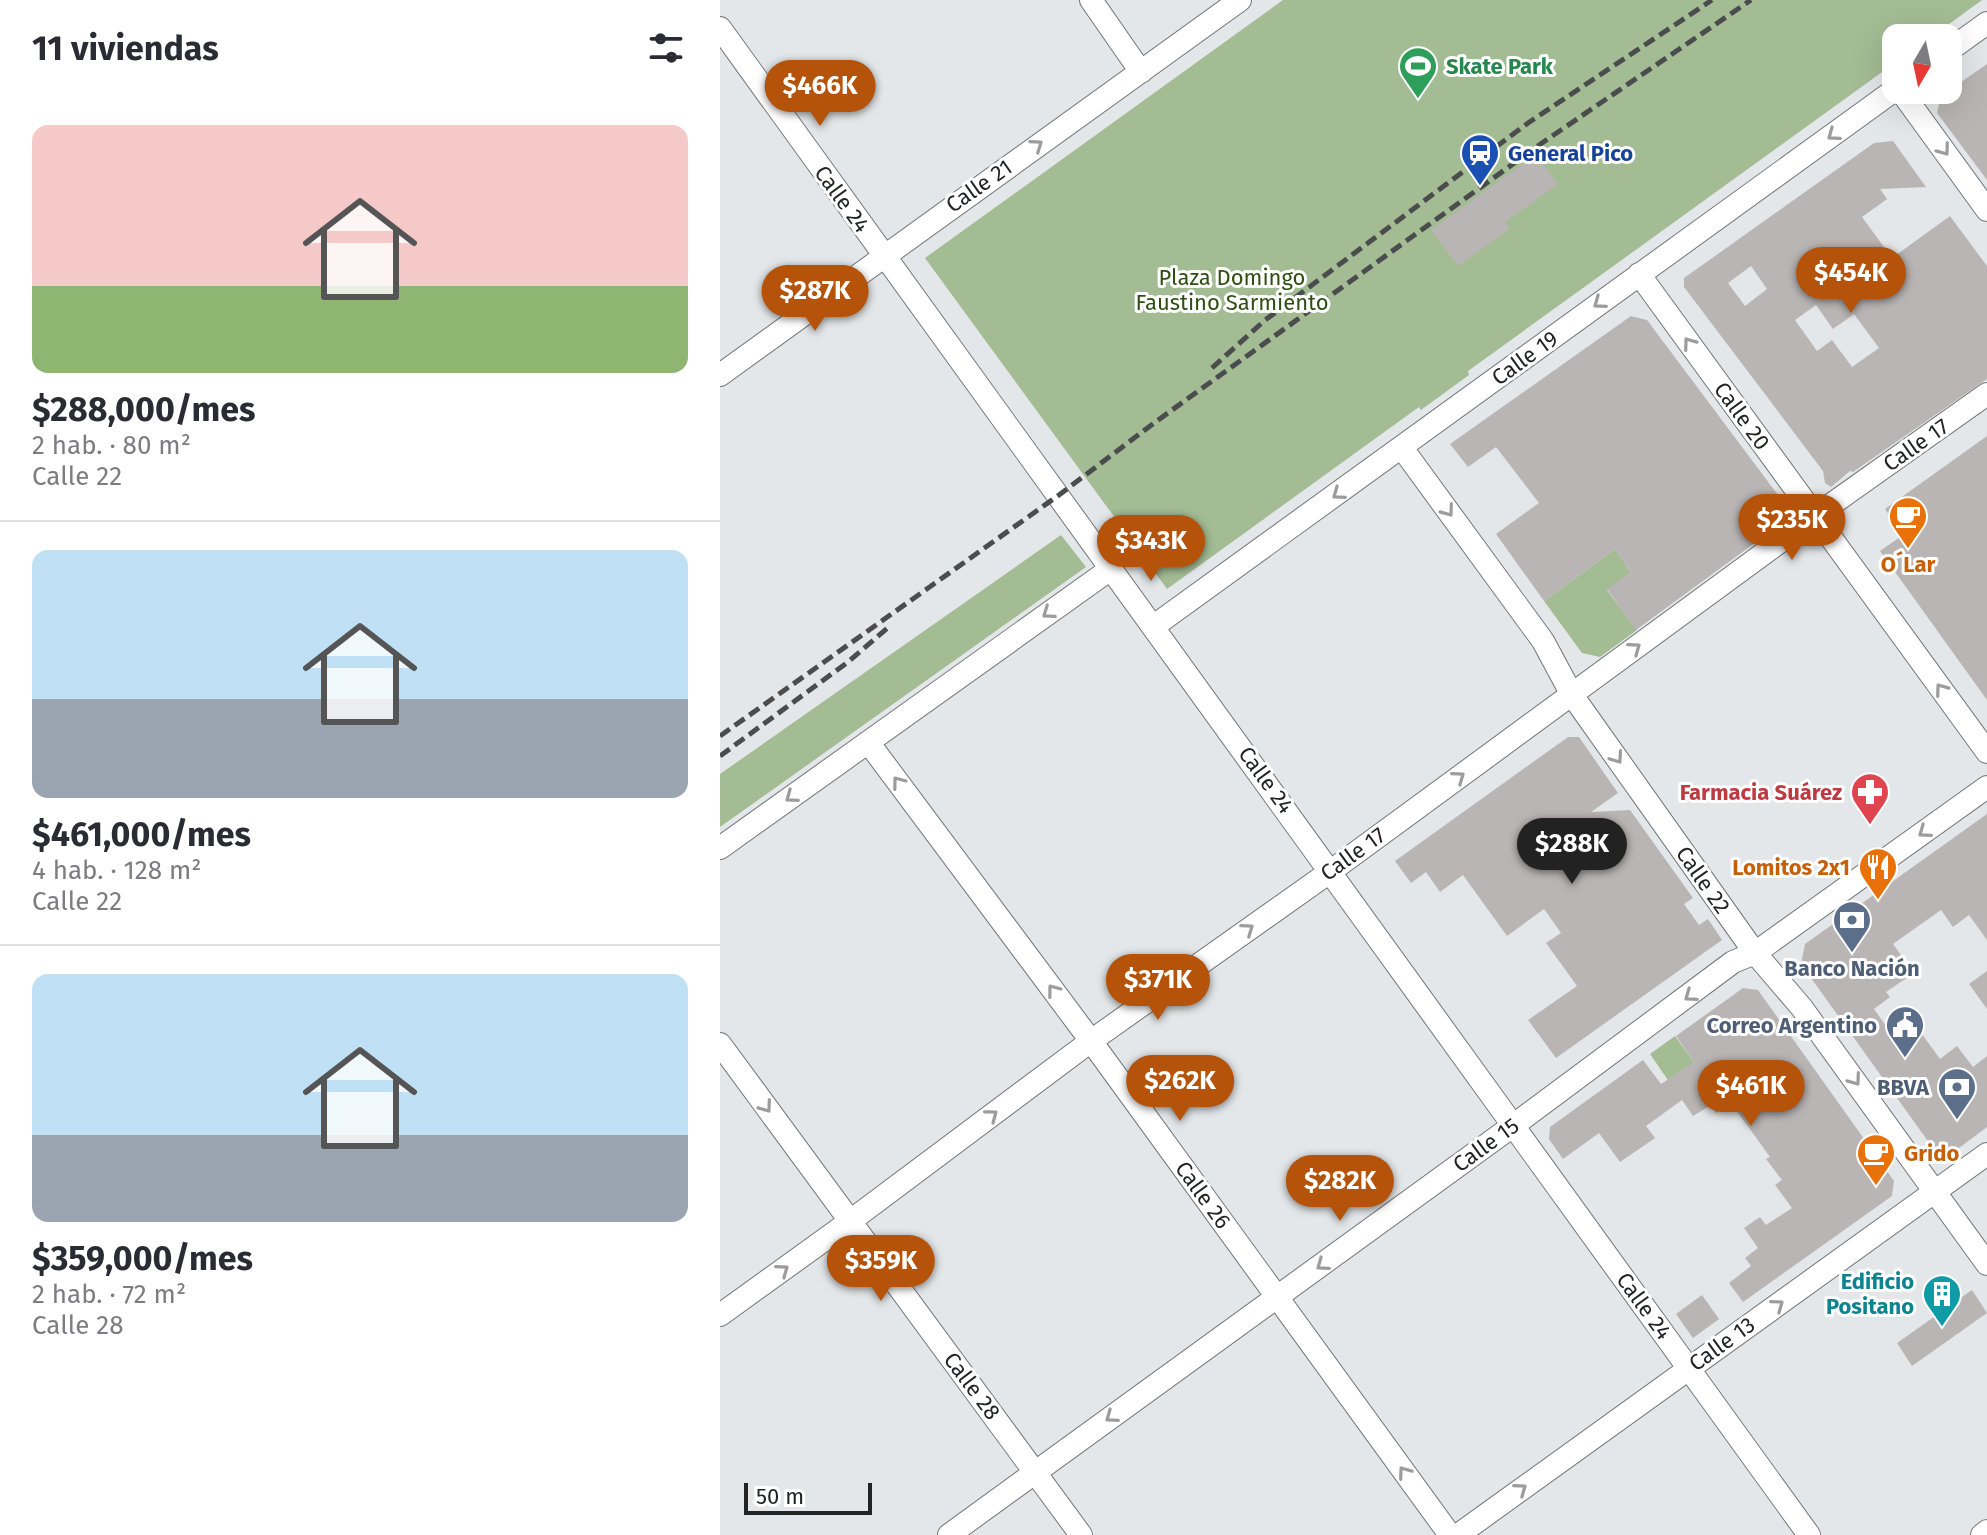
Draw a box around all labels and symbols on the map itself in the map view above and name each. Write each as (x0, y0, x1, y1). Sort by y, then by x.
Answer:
north arrow (1882, 24, 1962, 104)
sports icon: Skate Park (1397, 45, 1439, 100)
place label: Skate Park (1446, 53, 1554, 80)
pin: $466K (764, 60, 876, 128)
one-way arrow (1827, 125, 1841, 139)
station icon: General Pico (1459, 132, 1501, 187)
one-way arrow (1029, 140, 1043, 155)
place label: General Pico (1508, 140, 1633, 167)
one-way arrow (1934, 141, 1948, 156)
street label: Calle 21 (941, 154, 1017, 218)
street label: Calle 24 (809, 160, 876, 238)
pin: $454K (1795, 247, 1907, 315)
park label: Plaza Domingo Faustino Sarmiento (1135, 264, 1329, 316)
pin: $287K (759, 265, 871, 333)
one-way arrow (1594, 294, 1608, 308)
street label: Calle 19 (1487, 325, 1563, 391)
one-way arrow (1685, 338, 1699, 352)
street label: Calle 20 (1708, 377, 1776, 455)
street label: Calle 17 (1878, 413, 1954, 477)
one-way arrow (1333, 484, 1347, 499)
pin: $235K (1736, 494, 1848, 562)
cafe icon: O´Lar (1887, 495, 1929, 550)
one-way arrow (1438, 503, 1452, 517)
pin: $343K (1095, 515, 1207, 583)
place label: O´Lar (1881, 551, 1935, 578)
one-way arrow (1043, 604, 1057, 618)
one-way arrow (1626, 644, 1641, 658)
one-way arrow (1936, 684, 1951, 698)
street label: Calle 24 (1233, 741, 1300, 819)
one-way arrow (1607, 750, 1622, 764)
pharmacy icon: Farmacia Suárez (1849, 771, 1891, 826)
one-way arrow (1450, 772, 1465, 787)
one-way arrow (893, 776, 907, 790)
place label: Farmacia Suárez (1680, 779, 1842, 806)
one-way arrow (785, 787, 800, 802)
pin: $288K (1516, 818, 1628, 886)
street label: Calle 17 (1315, 821, 1391, 887)
one-way arrow (1918, 822, 1932, 837)
street label: Calle 22 (1670, 841, 1736, 919)
restaurant icon: Lomitos 2x1 (1857, 846, 1899, 901)
place label: Lomitos 2x1 (1732, 854, 1850, 881)
bank icon: Banco Nación (1831, 899, 1873, 954)
one-way arrow (1239, 925, 1254, 939)
pin: $371K (1102, 954, 1214, 1022)
place label: Banco Nación (1784, 955, 1920, 982)
one-way arrow (1049, 984, 1063, 999)
one-way arrow (1684, 986, 1699, 1001)
public building icon: Correo Argentino (1884, 1004, 1926, 1059)
place label: Correo Argentino (1706, 1012, 1877, 1039)
pin: $262K (1124, 1055, 1236, 1123)
pin: $461K (1695, 1060, 1807, 1128)
bank icon: BBVA (1936, 1066, 1978, 1121)
one-way arrow (1845, 1072, 1860, 1086)
place label: BBVA (1877, 1074, 1930, 1101)
one-way arrow (756, 1098, 771, 1113)
one-way arrow (983, 1110, 998, 1125)
street label: Calle 15 (1448, 1112, 1524, 1178)
cafe icon: Grido (1855, 1132, 1897, 1187)
place label: Grido (1904, 1140, 1959, 1167)
pin: $282K (1284, 1155, 1396, 1223)
street label: Calle 26 (1169, 1156, 1237, 1234)
pin: $359K (825, 1235, 937, 1303)
one-way arrow (1316, 1255, 1330, 1269)
one-way arrow (775, 1265, 789, 1279)
street label: Calle 24 (1611, 1267, 1678, 1345)
place label: Edificio Positano (1826, 1268, 1914, 1320)
building icon: Edificio Positano (1921, 1273, 1963, 1328)
one-way arrow (1769, 1300, 1783, 1314)
street label: Calle 13 (1684, 1311, 1760, 1377)
street label: Calle 28 (938, 1347, 1006, 1425)
one-way arrow (1106, 1407, 1120, 1422)
one-way arrow (1399, 1466, 1414, 1480)
scale bar (744, 1479, 872, 1515)
one-way arrow (1513, 1485, 1527, 1499)

